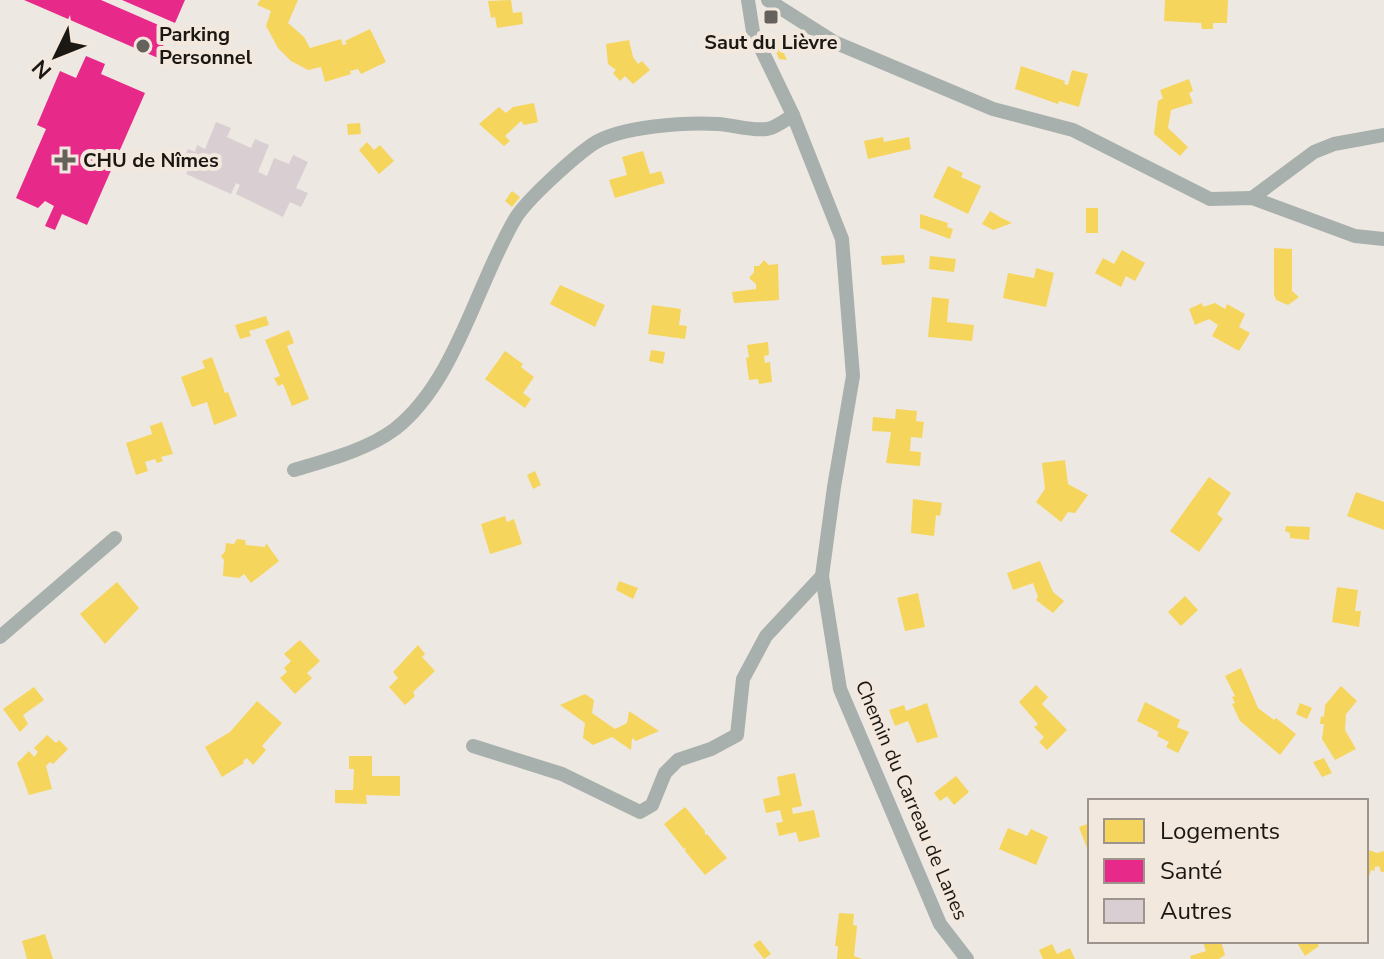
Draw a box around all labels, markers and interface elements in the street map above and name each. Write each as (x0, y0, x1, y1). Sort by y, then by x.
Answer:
marker: Saut du Lièvre (762, 8, 780, 26)
north arrow (16, 16, 96, 96)
place label: Parking Personnel (159, 21, 253, 71)
place label: Saut du Lièvre (704, 29, 838, 56)
marker: Parking Personnel (134, 37, 152, 55)
text: N (26, 53, 59, 85)
place label: CHU de Nîmes (83, 147, 219, 174)
marker: CHU de Nîmes (54, 149, 76, 171)
street label: Chemin du Carreau de Lanes (849, 676, 974, 924)
legend (1088, 799, 1368, 943)
text: Logements (1160, 815, 1280, 847)
text: Santé (1160, 855, 1222, 887)
text: Autres (1160, 895, 1232, 927)

